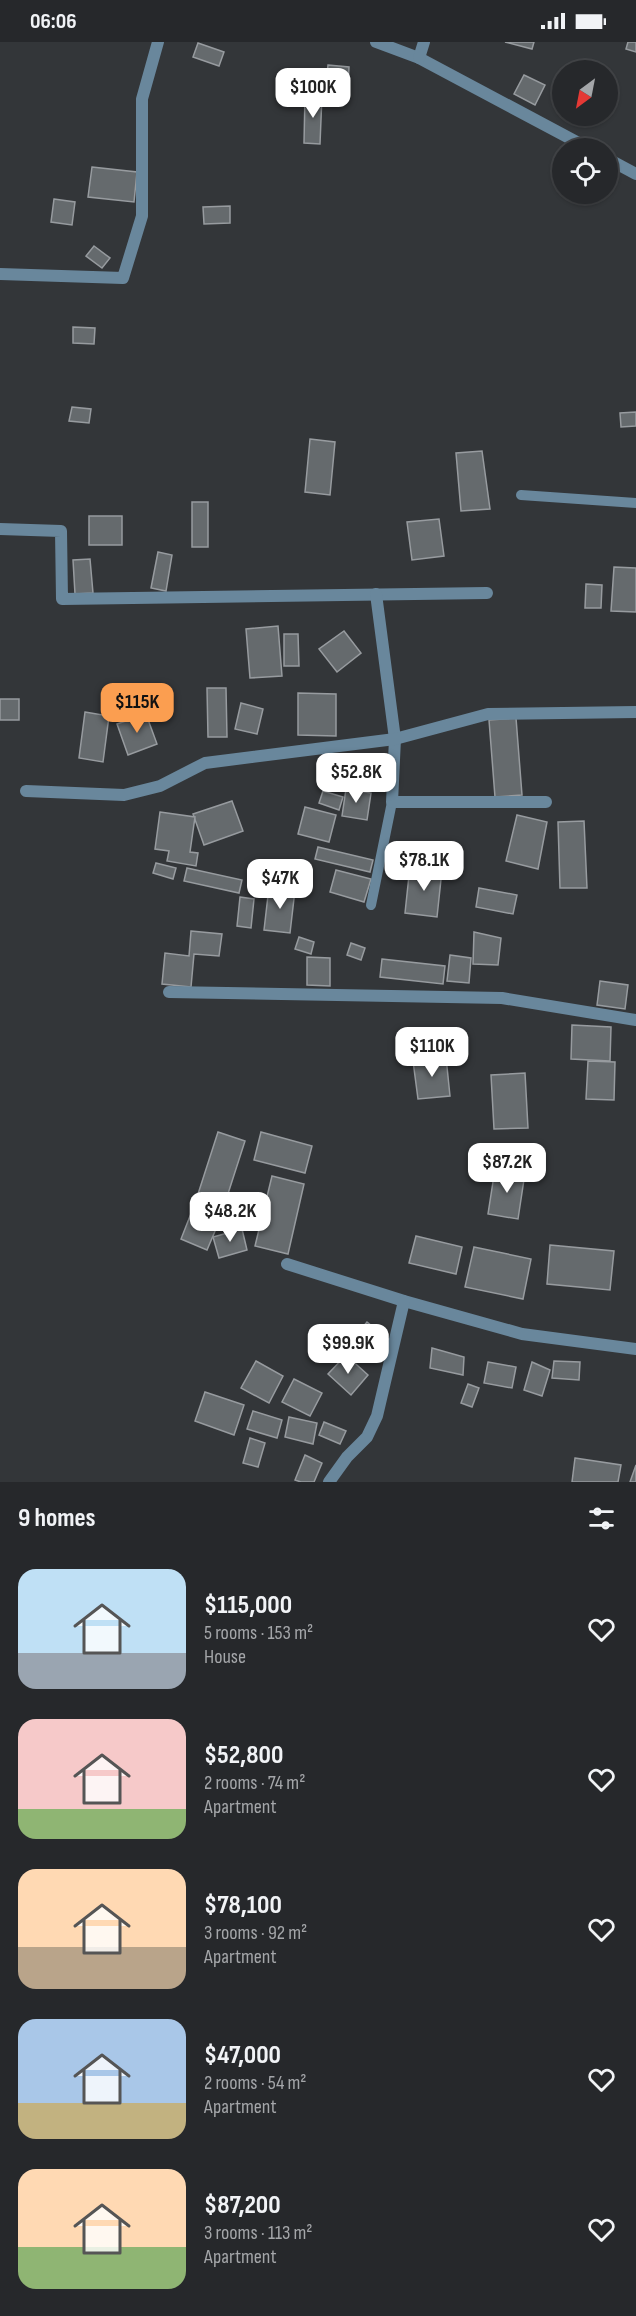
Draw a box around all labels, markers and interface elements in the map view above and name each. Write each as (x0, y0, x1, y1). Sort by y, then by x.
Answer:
text: 06:06 (30, 8, 77, 35)
north arrow (552, 60, 618, 126)
map controls (552, 60, 618, 204)
pin: $100K (271, 68, 355, 119)
text: $100K (290, 75, 336, 99)
button: locate (552, 138, 618, 204)
pin: $115K (95, 683, 179, 734)
text: $115K (115, 690, 159, 714)
pin: $52.8K (307, 753, 405, 804)
text: $52.8K (330, 760, 382, 784)
pin: $78.1K (375, 841, 473, 892)
text: $78.1K (399, 848, 449, 872)
pin: $47K (244, 859, 316, 910)
text: $47K (261, 866, 299, 890)
pin: $110K (390, 1027, 474, 1078)
text: $110K (409, 1034, 455, 1058)
pin: $87.2K (458, 1143, 556, 1194)
text: $87.2K (482, 1150, 532, 1174)
pin: $48.2K (181, 1192, 279, 1243)
text: $48.2K (204, 1199, 256, 1223)
pin: $99.9K (299, 1324, 397, 1375)
text: $99.9K (322, 1331, 374, 1355)
icon: filters (585, 1502, 618, 1535)
text: 9 homes (18, 1503, 96, 1534)
text: $115,000 (204, 1590, 292, 1621)
icon: home (66, 1593, 138, 1665)
icon: heart (585, 1613, 618, 1646)
text: 5 rooms · 153 m² (204, 1621, 313, 1645)
text: House (204, 1645, 246, 1669)
text: $52,800 (204, 1740, 283, 1771)
icon: home (66, 1743, 138, 1815)
icon: heart (585, 1763, 618, 1796)
text: 2 rooms · 74 m² (204, 1771, 305, 1795)
text: Apartment (204, 1795, 277, 1819)
text: $78,100 (204, 1890, 282, 1921)
icon: home (66, 1893, 138, 1965)
icon: heart (585, 1913, 618, 1946)
text: 3 rooms · 92 m² (204, 1921, 307, 1945)
text: Apartment (204, 1945, 277, 1969)
text: $47,000 (204, 2040, 281, 2071)
icon: home (66, 2043, 138, 2115)
icon: heart (585, 2063, 618, 2096)
text: 2 rooms · 54 m² (204, 2071, 306, 2095)
text: Apartment (204, 2095, 277, 2119)
text: $87,200 (204, 2190, 281, 2221)
icon: home (66, 2193, 138, 2265)
icon: heart (585, 2213, 618, 2246)
text: 3 rooms · 113 m² (204, 2221, 313, 2245)
text: Apartment (204, 2245, 277, 2269)

